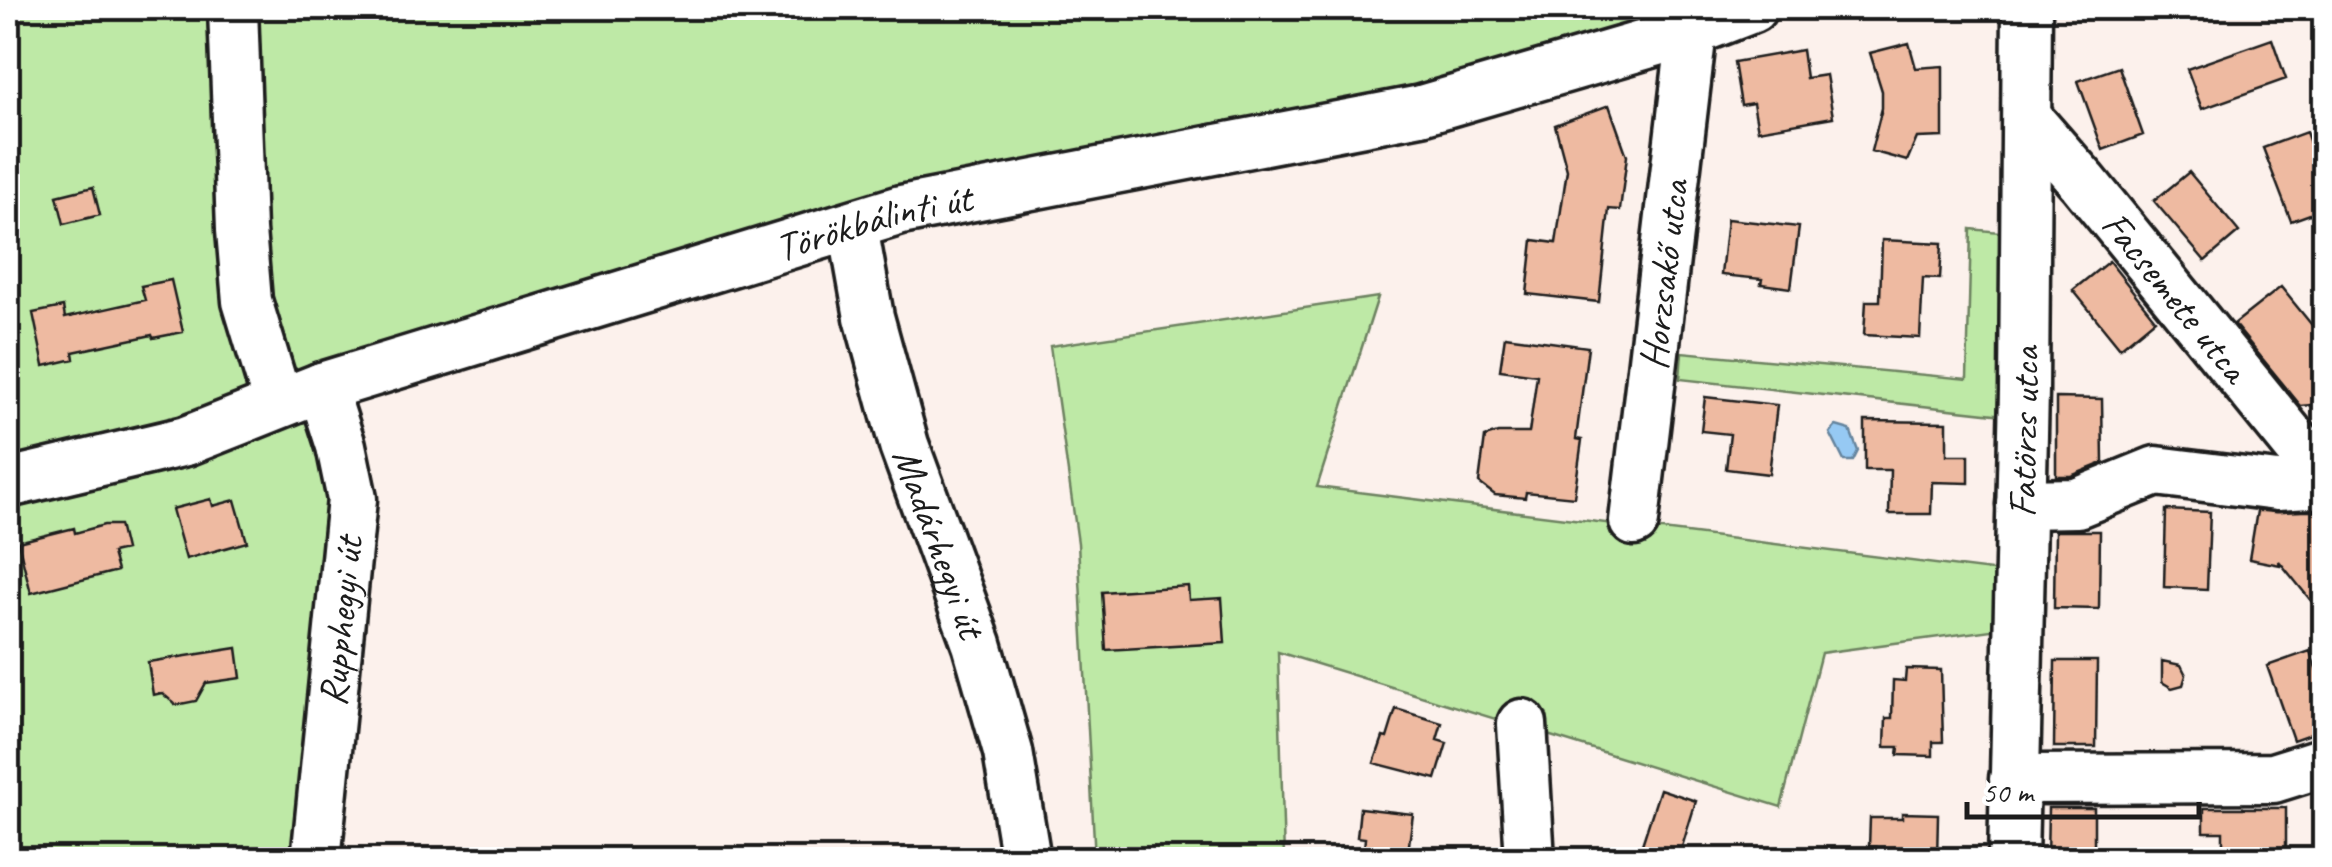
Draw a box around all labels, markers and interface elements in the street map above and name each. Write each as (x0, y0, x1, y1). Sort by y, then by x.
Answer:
street label: Törökbálinti út (769, 172, 979, 273)
street label: Horzsakő utca (1628, 175, 1700, 372)
street label: Facsemete utca (2091, 201, 2262, 395)
street label: Fatörzs utca (1997, 344, 2050, 518)
street label: Madárhegyi út (881, 441, 998, 648)
street label: Rupphegyi út (308, 531, 374, 708)
scale bar (1967, 757, 2200, 819)
text: 50 m (1982, 773, 2035, 811)

